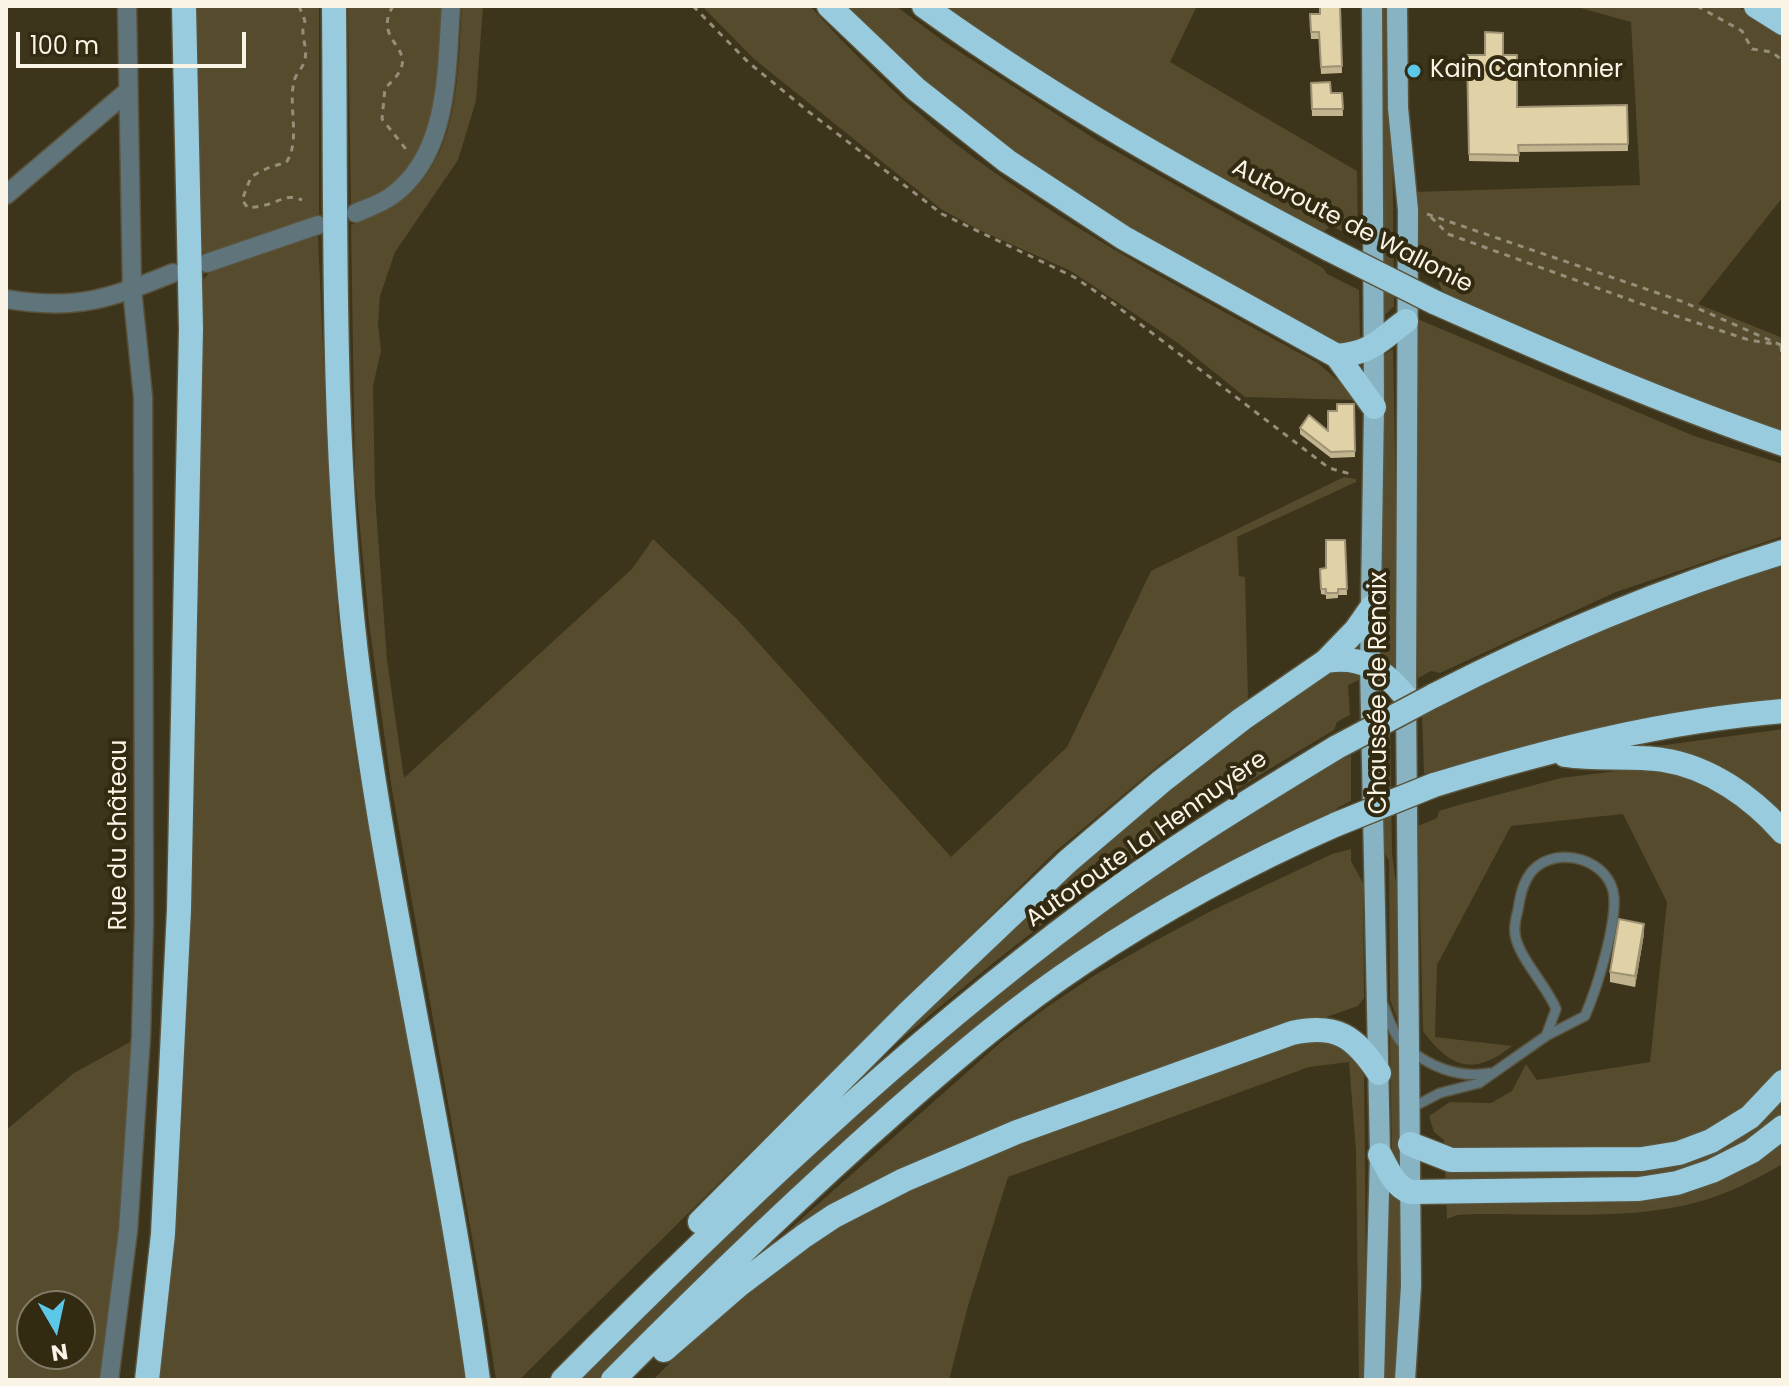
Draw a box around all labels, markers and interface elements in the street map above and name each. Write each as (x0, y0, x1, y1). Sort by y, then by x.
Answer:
scale bar (20, 16, 250, 66)
text: 100 m (30, 29, 99, 62)
place label: Kain Cantonnier (1430, 57, 1623, 85)
marker: Kain Cantonnier (1405, 62, 1423, 80)
street label: Autoroute de Wallonie (1227, 154, 1477, 300)
street label: Chaussée de Renaix (1366, 572, 1394, 814)
street label: Rue du château (106, 740, 134, 930)
street label: Autoroute La Hennuyère (1021, 746, 1273, 934)
north arrow (16, 1290, 96, 1370)
text: N (49, 1336, 70, 1369)

